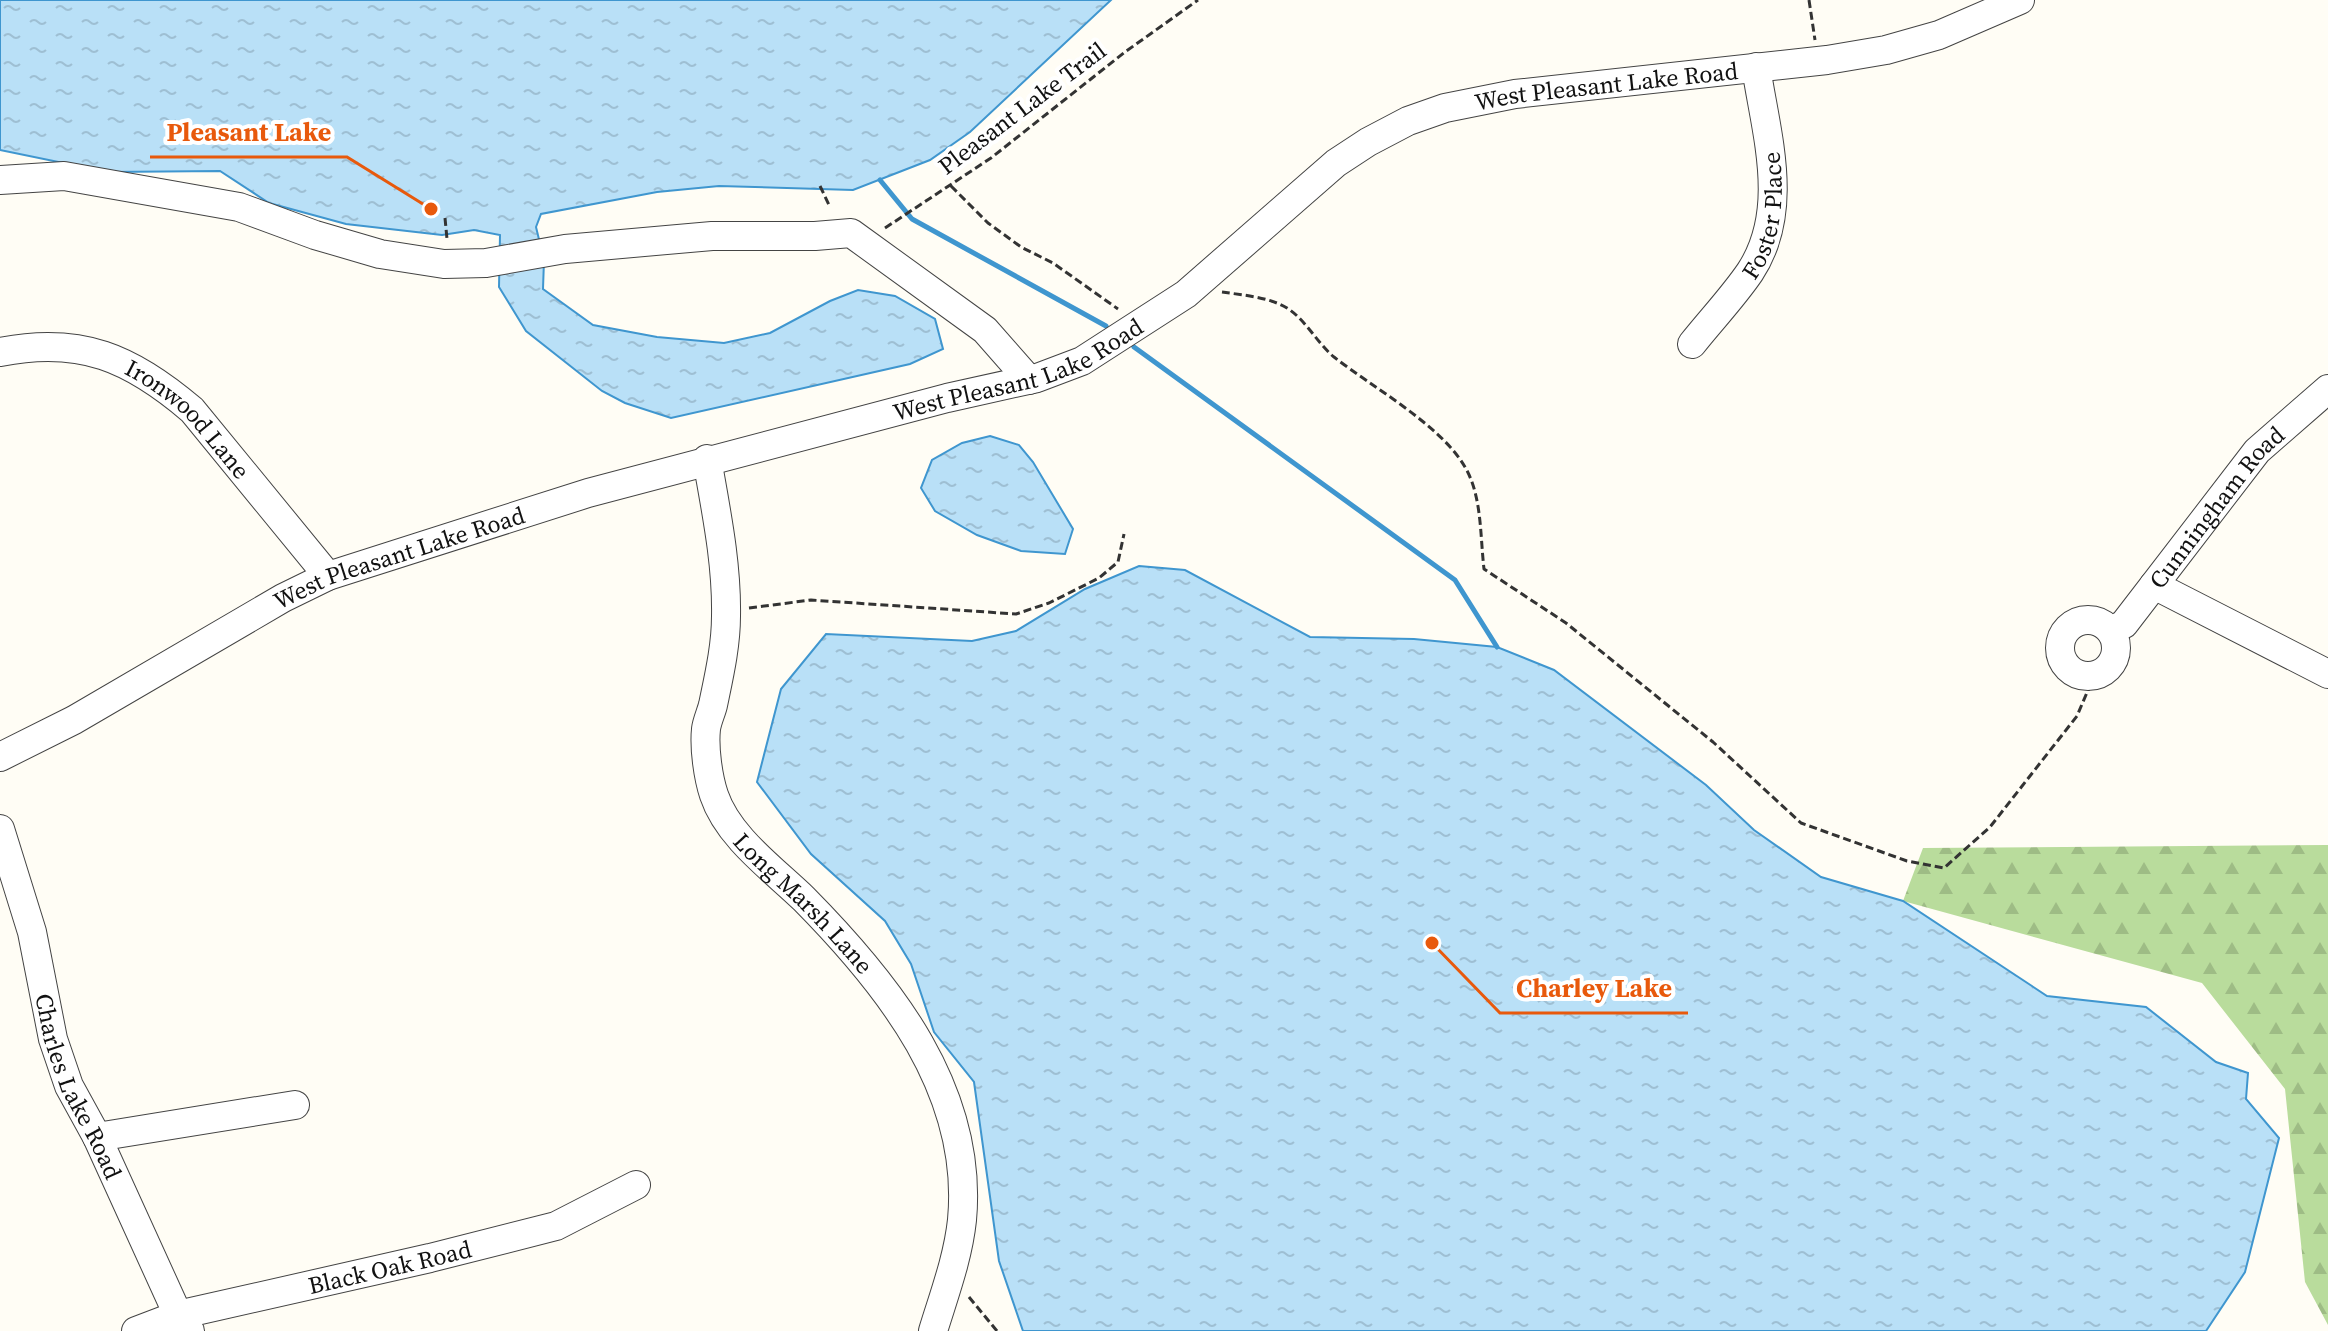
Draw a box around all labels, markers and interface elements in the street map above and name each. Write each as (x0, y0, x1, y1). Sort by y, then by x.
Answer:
street label: Pleasant Lake Trail (931, 34, 1113, 182)
street label: West Pleasant Lake Road (1472, 53, 1740, 118)
callout: Pleasant Lake (150, 107, 347, 157)
text: Pleasant Lake (167, 114, 331, 150)
street label: Foster Place (1733, 150, 1789, 285)
street label: West Pleasant Lake Road (889, 310, 1149, 428)
street label: Ironwood Lane (120, 351, 258, 485)
street label: Cunningham Road (2141, 418, 2292, 595)
street label: West Pleasant Lake Road (268, 498, 529, 617)
street label: Long Marsh Lane (726, 825, 881, 981)
callout: Charley Lake (1500, 963, 1688, 1013)
text: Charley Lake (1516, 970, 1672, 1006)
street label: Charles Lake Road (28, 991, 131, 1185)
street label: Black Oak Road (305, 1232, 475, 1302)

